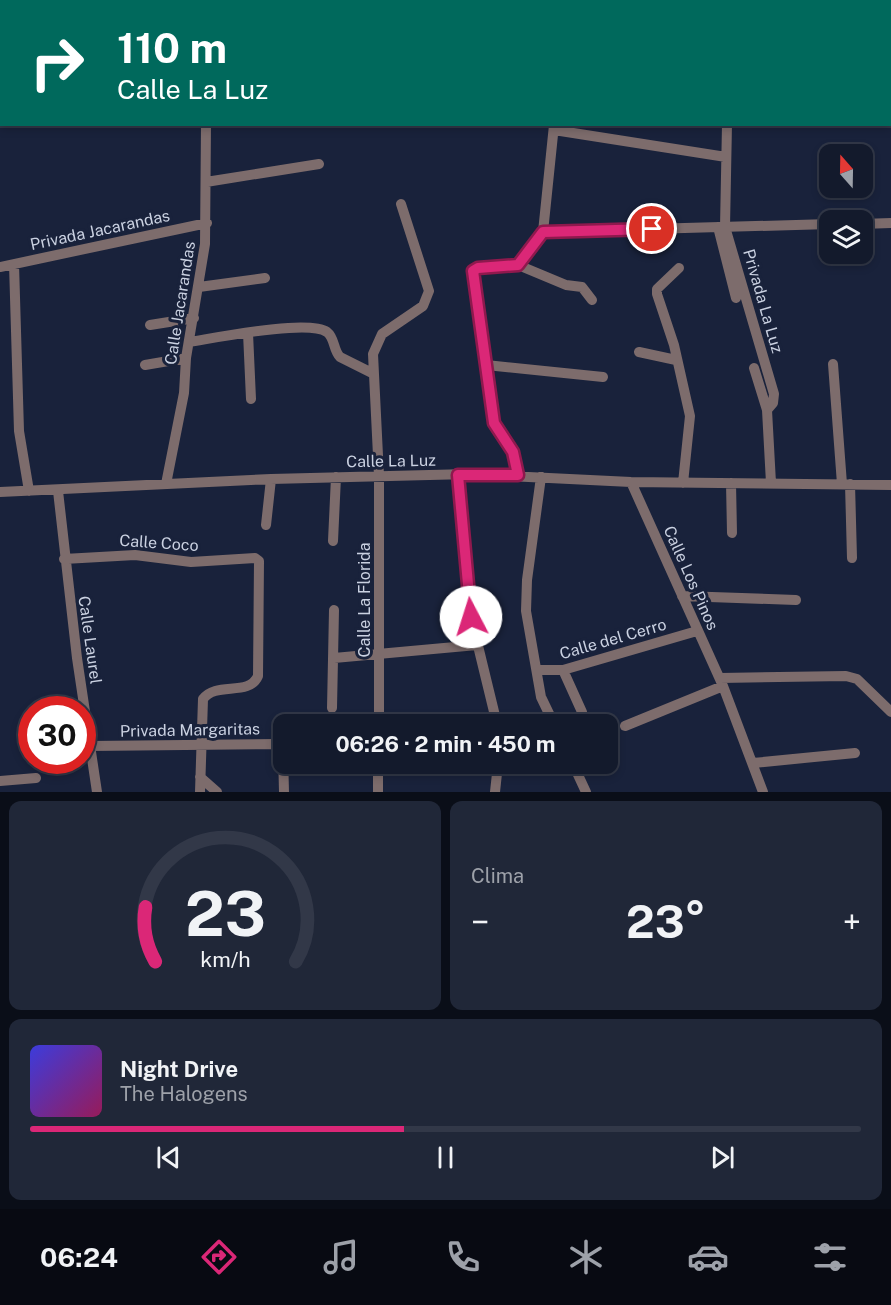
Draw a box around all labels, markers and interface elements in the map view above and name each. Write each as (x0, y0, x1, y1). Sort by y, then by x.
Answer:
text: 110 m (117, 23, 227, 72)
icon: right (18, 24, 96, 102)
text: Calle La Luz (117, 73, 268, 105)
north arrow (819, 144, 873, 198)
map controls (819, 144, 873, 264)
pin (626, 203, 677, 254)
street label: Privada Jacarandas (28, 206, 172, 254)
button: layers (819, 210, 873, 264)
icon: arrive (635, 212, 668, 245)
street label: Calle Jacarandas (161, 240, 199, 366)
street label: Privada La Luz (739, 247, 787, 356)
street label: Calle La Luz (346, 451, 436, 471)
street label: Calle Los Pinos (660, 523, 722, 633)
street label: Calle Coco (119, 531, 199, 555)
street label: Calle La Florida (355, 543, 374, 657)
position arrow (439, 585, 503, 649)
street label: Calle Laurel (74, 595, 106, 685)
street label: Calle del Cerro (557, 615, 669, 663)
speed limit sign: 30 (18, 696, 96, 774)
street label: Privada Margaritas (120, 719, 260, 741)
text: 06:26 · 2 min · 450 m (335, 731, 556, 757)
text: Clima (471, 864, 524, 888)
text: 23 (184, 877, 266, 950)
text: 23° (626, 895, 706, 948)
text: − (471, 903, 489, 941)
text: + (843, 903, 861, 941)
text: km/h (200, 948, 250, 973)
text: Night Drive (120, 1056, 238, 1082)
text: The Halogens (120, 1082, 248, 1106)
icon: previous (152, 1141, 185, 1174)
icon: pause (429, 1141, 462, 1174)
icon: next (706, 1141, 739, 1174)
icon: directions (198, 1236, 240, 1278)
icon: music (320, 1236, 362, 1278)
icon: phone (442, 1236, 484, 1278)
icon: climate (565, 1236, 607, 1278)
icon: car (687, 1236, 729, 1278)
icon: filters (809, 1236, 851, 1278)
text: 06:24 (40, 1241, 118, 1273)

